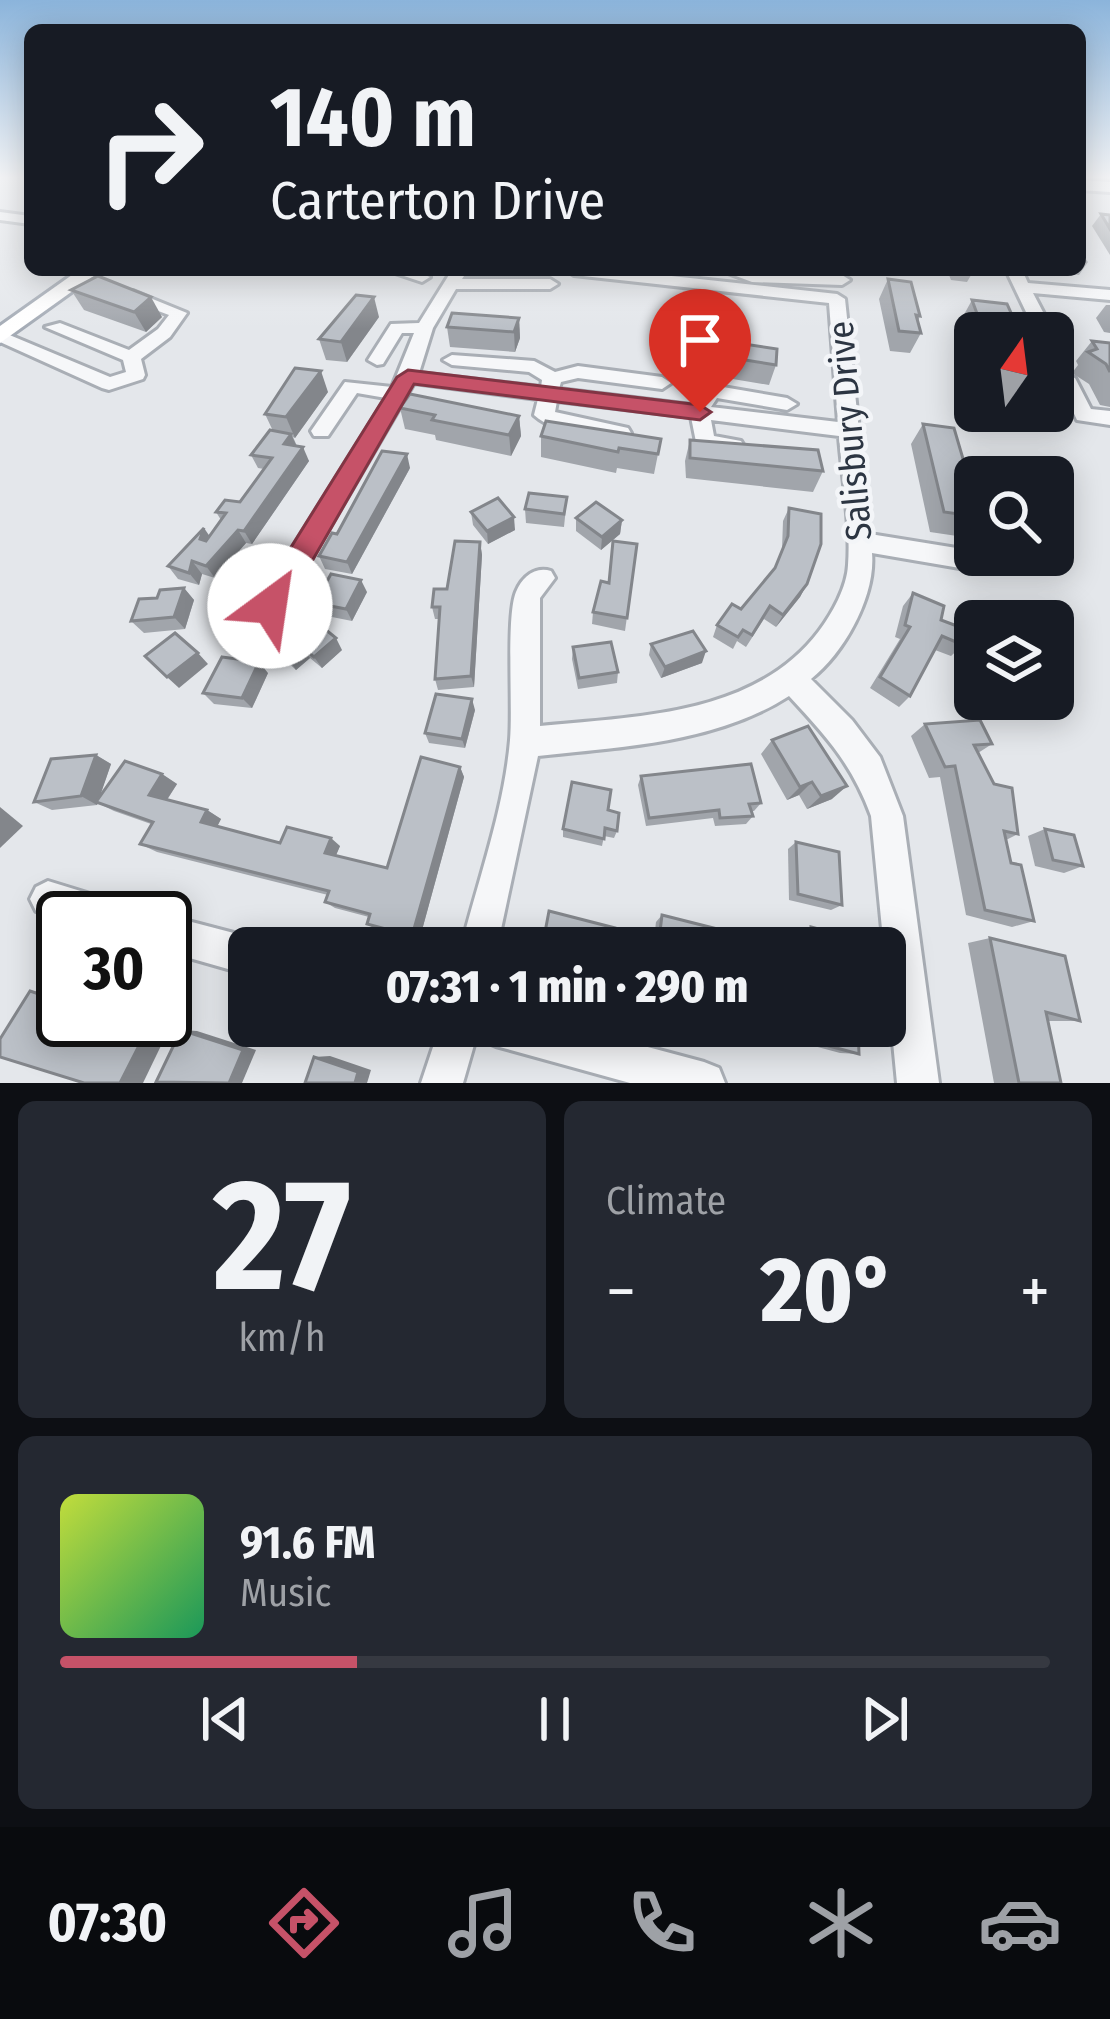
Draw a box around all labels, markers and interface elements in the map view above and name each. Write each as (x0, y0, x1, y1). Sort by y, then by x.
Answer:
text: 140 m (270, 67, 476, 168)
icon: right (72, 72, 228, 228)
text: Carterton Drive (270, 169, 605, 233)
pin (649, 289, 751, 412)
icon: arrive (667, 307, 733, 373)
north arrow (954, 312, 1074, 432)
map controls (954, 312, 1074, 720)
street label: Salisbury Drive (818, 319, 882, 543)
button: search (954, 456, 1074, 576)
position arrow (207, 543, 333, 669)
button: layers (954, 600, 1074, 720)
speed limit sign: 30 (36, 891, 192, 1047)
text: 07:31 · 1 min · 290 m (386, 960, 748, 1014)
text: 27 (213, 1143, 351, 1330)
text: Climate (606, 1178, 726, 1224)
text: 20° (761, 1237, 895, 1345)
text: − (606, 1252, 636, 1331)
text: + (1020, 1252, 1050, 1331)
text: km/h (239, 1315, 325, 1361)
text: 91.6 FM (240, 1516, 375, 1570)
text: Music (240, 1570, 331, 1616)
icon: previous (192, 1686, 258, 1752)
icon: pause (522, 1686, 588, 1752)
icon: next (852, 1686, 918, 1752)
icon: directions (262, 1881, 346, 1965)
icon: music (441, 1881, 525, 1965)
icon: phone (620, 1881, 704, 1965)
icon: climate (799, 1881, 883, 1965)
icon: car (978, 1881, 1062, 1965)
text: 07:30 (48, 1891, 167, 1955)

